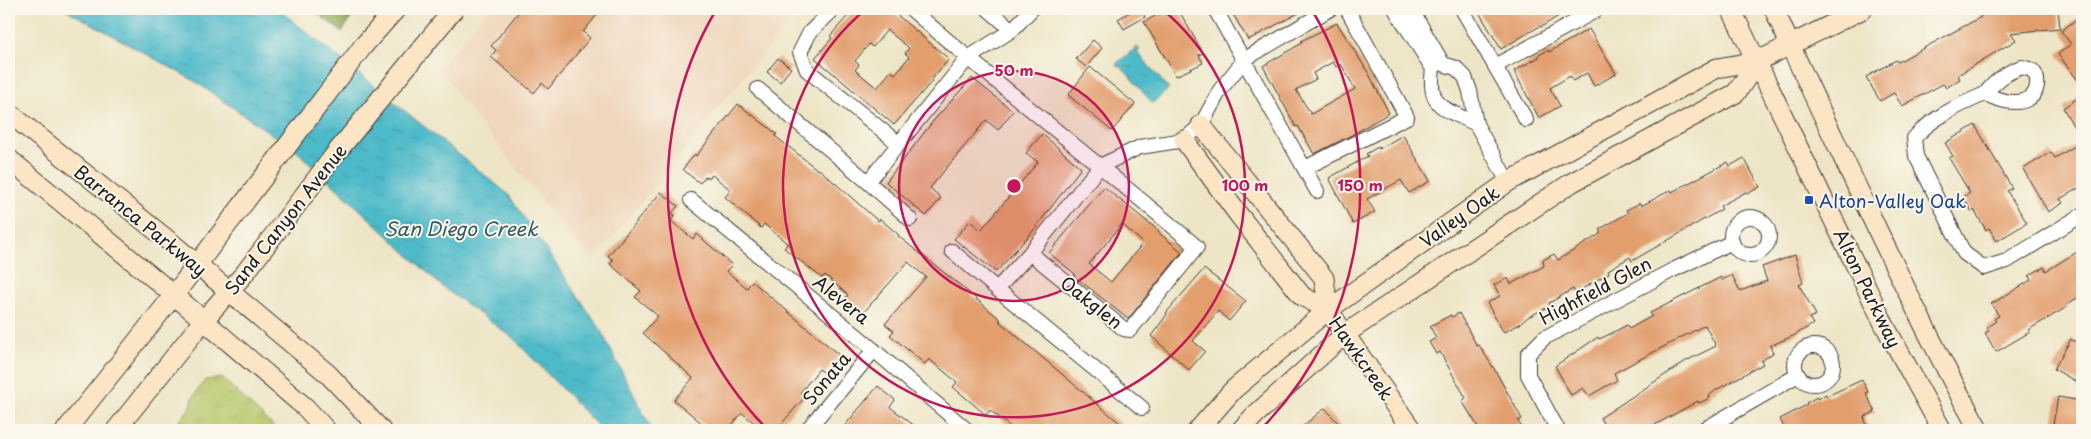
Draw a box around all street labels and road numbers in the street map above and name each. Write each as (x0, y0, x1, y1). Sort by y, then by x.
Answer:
street label: Sand Canyon Avenue (217, 138, 353, 300)
street label: Barranca Parkway (69, 158, 213, 282)
street label: Valley Oak (1414, 179, 1504, 253)
street label: Alton Parkway (1828, 224, 1908, 352)
street label: Highfield Glen (1534, 249, 1656, 331)
street label: Alevera (808, 268, 876, 330)
street label: Oakglen (1055, 269, 1129, 335)
street label: Hawkcreek (1323, 311, 1401, 405)
street label: Sonata (796, 345, 857, 410)

